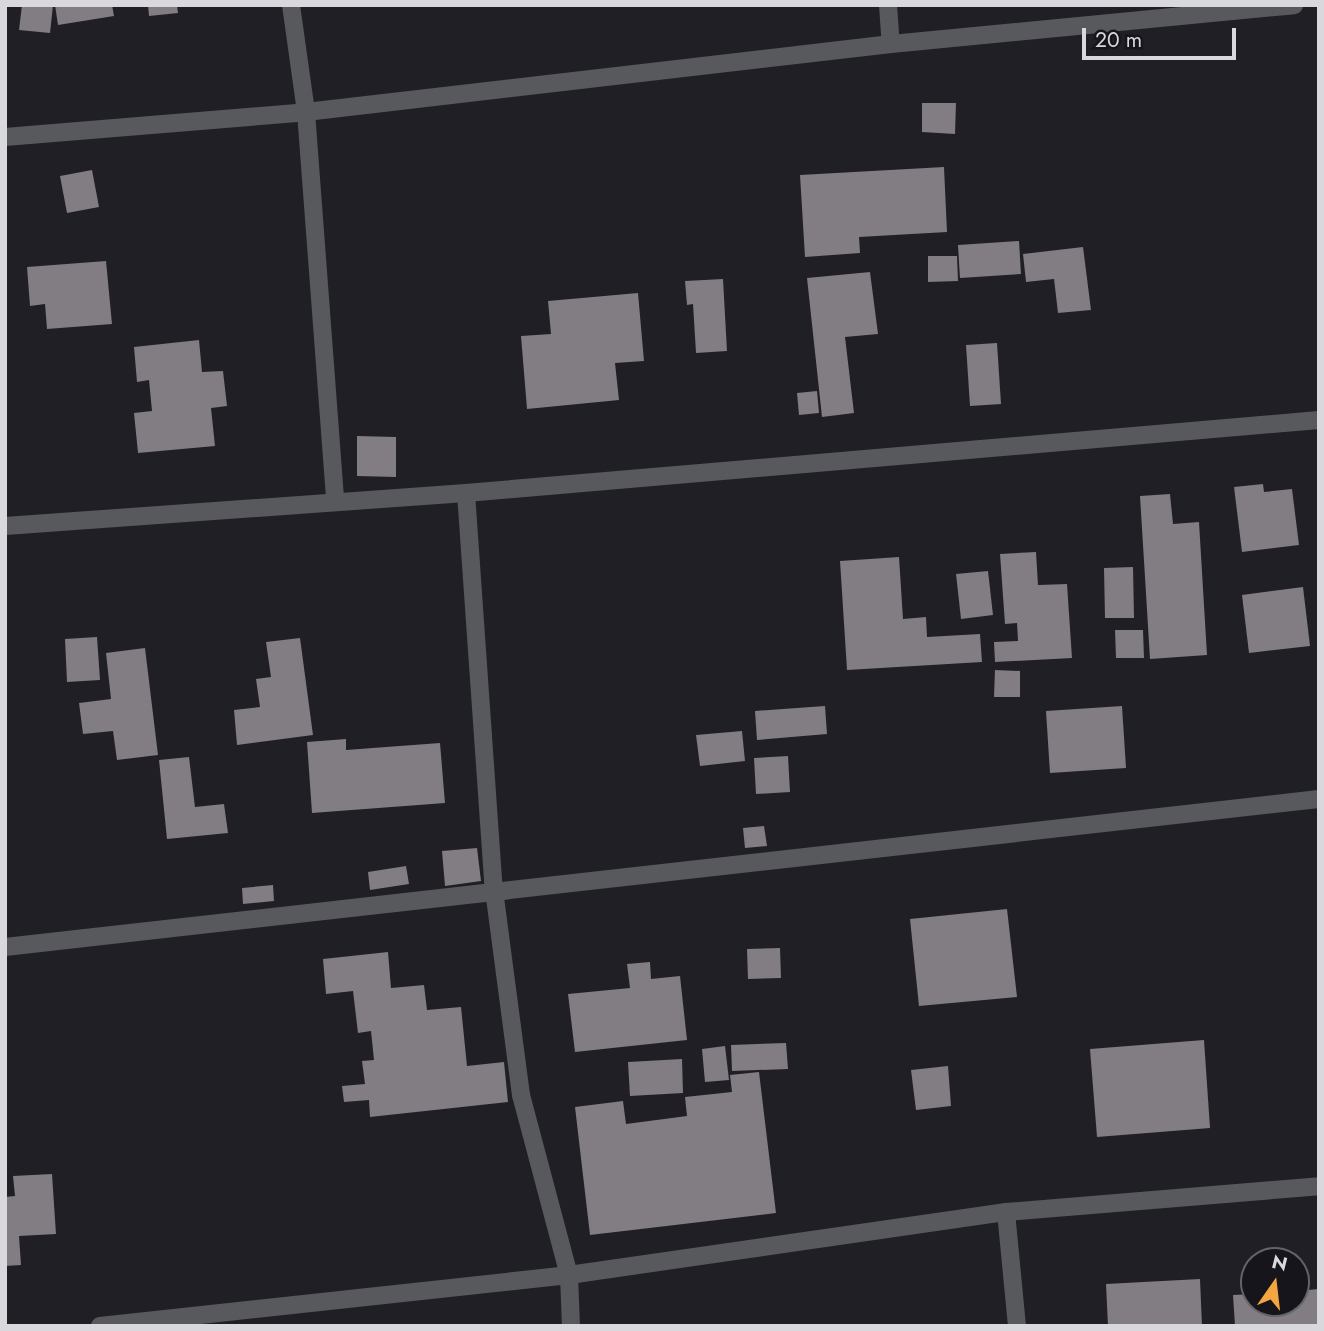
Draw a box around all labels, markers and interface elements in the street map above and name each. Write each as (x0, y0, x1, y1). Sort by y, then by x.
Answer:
scale bar (1086, 14, 1240, 58)
text: 20 m (1095, 25, 1142, 55)
north arrow (1240, 1247, 1310, 1317)
text: N (1269, 1248, 1290, 1278)

